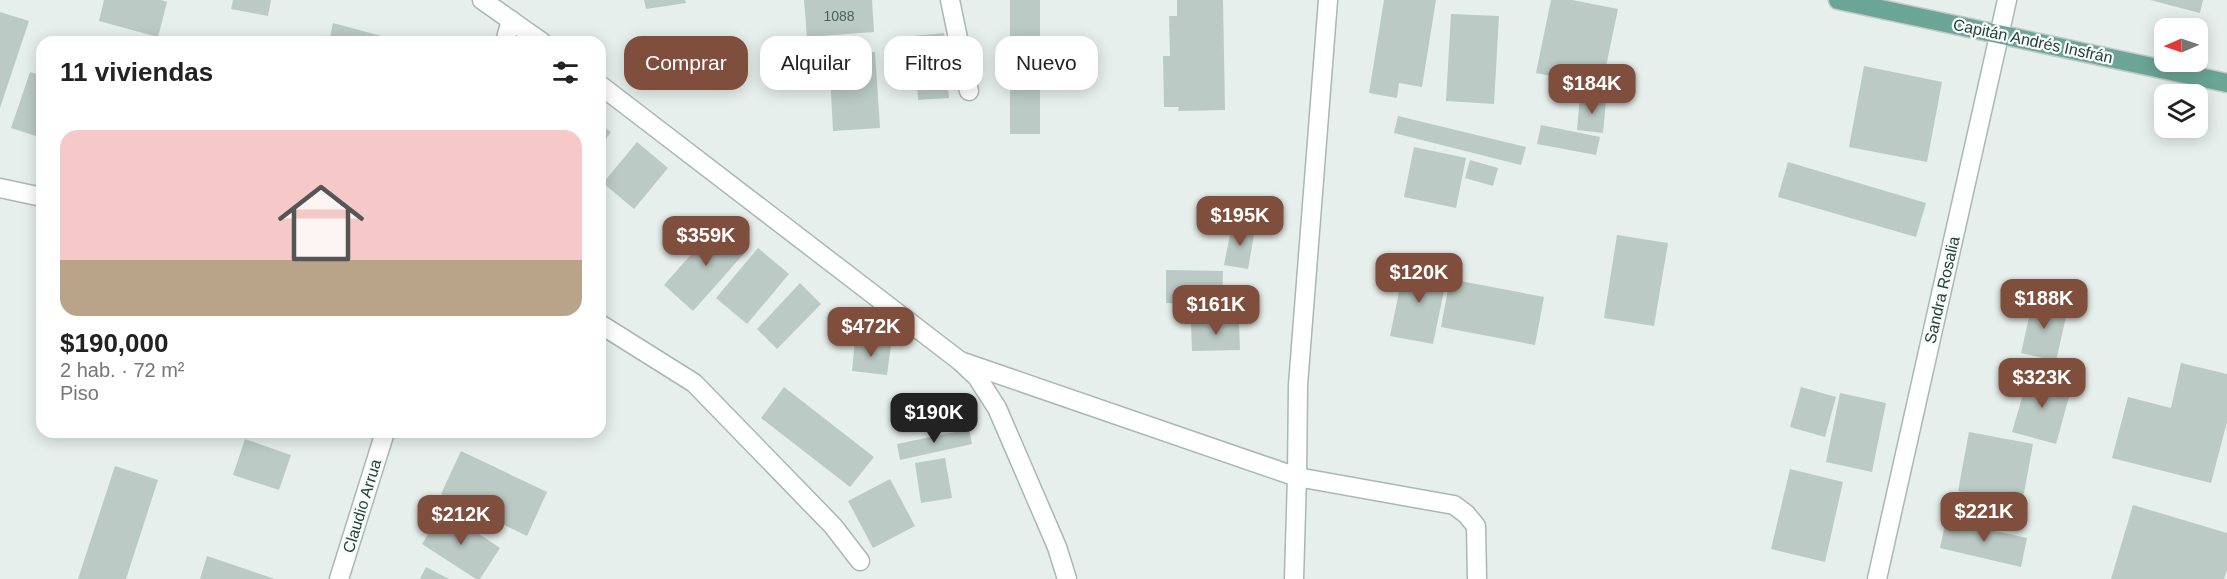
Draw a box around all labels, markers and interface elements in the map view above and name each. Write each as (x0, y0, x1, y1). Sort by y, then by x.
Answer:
house number: 1088 (823, 8, 855, 24)
street label: Capitán Andrés Insfrán (1952, 16, 2114, 66)
north arrow (2154, 18, 2208, 72)
map controls (2154, 18, 2208, 138)
chip: Comprar (624, 36, 748, 90)
chip: Alquilar (760, 36, 872, 90)
chip: Filtros (884, 36, 983, 90)
chip: Nuevo (995, 36, 1098, 90)
icon: filters (549, 56, 582, 89)
text: 11 viviendas (60, 57, 213, 87)
pin: $184K (1550, 64, 1634, 115)
text: $184K (1563, 72, 1621, 94)
button: layers (2154, 84, 2208, 138)
icon: home (267, 169, 375, 277)
pin: $195K (1198, 196, 1282, 247)
text: $195K (1211, 204, 1269, 226)
pin: $359K (664, 216, 748, 267)
text: $359K (677, 224, 735, 246)
street label: Sandra Rosalia (1921, 235, 1963, 345)
pin: $120K (1377, 253, 1461, 304)
text: $120K (1390, 261, 1448, 283)
pin: $188K (2002, 279, 2086, 330)
pin: $161K (1174, 285, 1258, 336)
text: $188K (2015, 287, 2073, 309)
text: $161K (1187, 293, 1245, 315)
pin: $472K (829, 307, 913, 358)
text: $472K (842, 315, 900, 337)
text: $190,000 (60, 328, 168, 358)
pin: $323K (2000, 358, 2084, 409)
text: 2 hab. · 72 m² (60, 359, 185, 381)
text: $323K (2013, 366, 2071, 388)
text: Piso (60, 382, 99, 404)
pin: $190K (892, 393, 976, 444)
text: $190K (905, 401, 963, 423)
street label: Claudio Arrua (340, 457, 384, 555)
pin: $221K (1942, 492, 2026, 543)
pin: $212K (419, 495, 503, 546)
text: $221K (1955, 500, 2013, 522)
text: $212K (432, 503, 490, 525)

